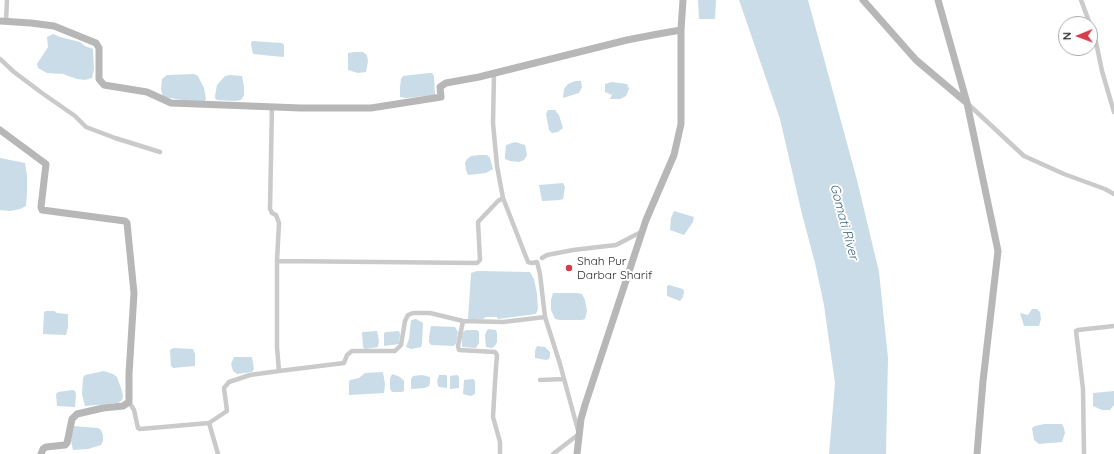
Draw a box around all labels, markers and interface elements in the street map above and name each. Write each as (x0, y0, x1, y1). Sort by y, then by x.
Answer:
north arrow (1058, 16, 1098, 56)
text: N (1060, 32, 1074, 40)
water label: Gomati River (826, 182, 862, 262)
place label: Shah Pur Darbar Sharif (577, 254, 652, 282)
marker: Shah Pur Darbar Sharif (564, 263, 574, 273)

